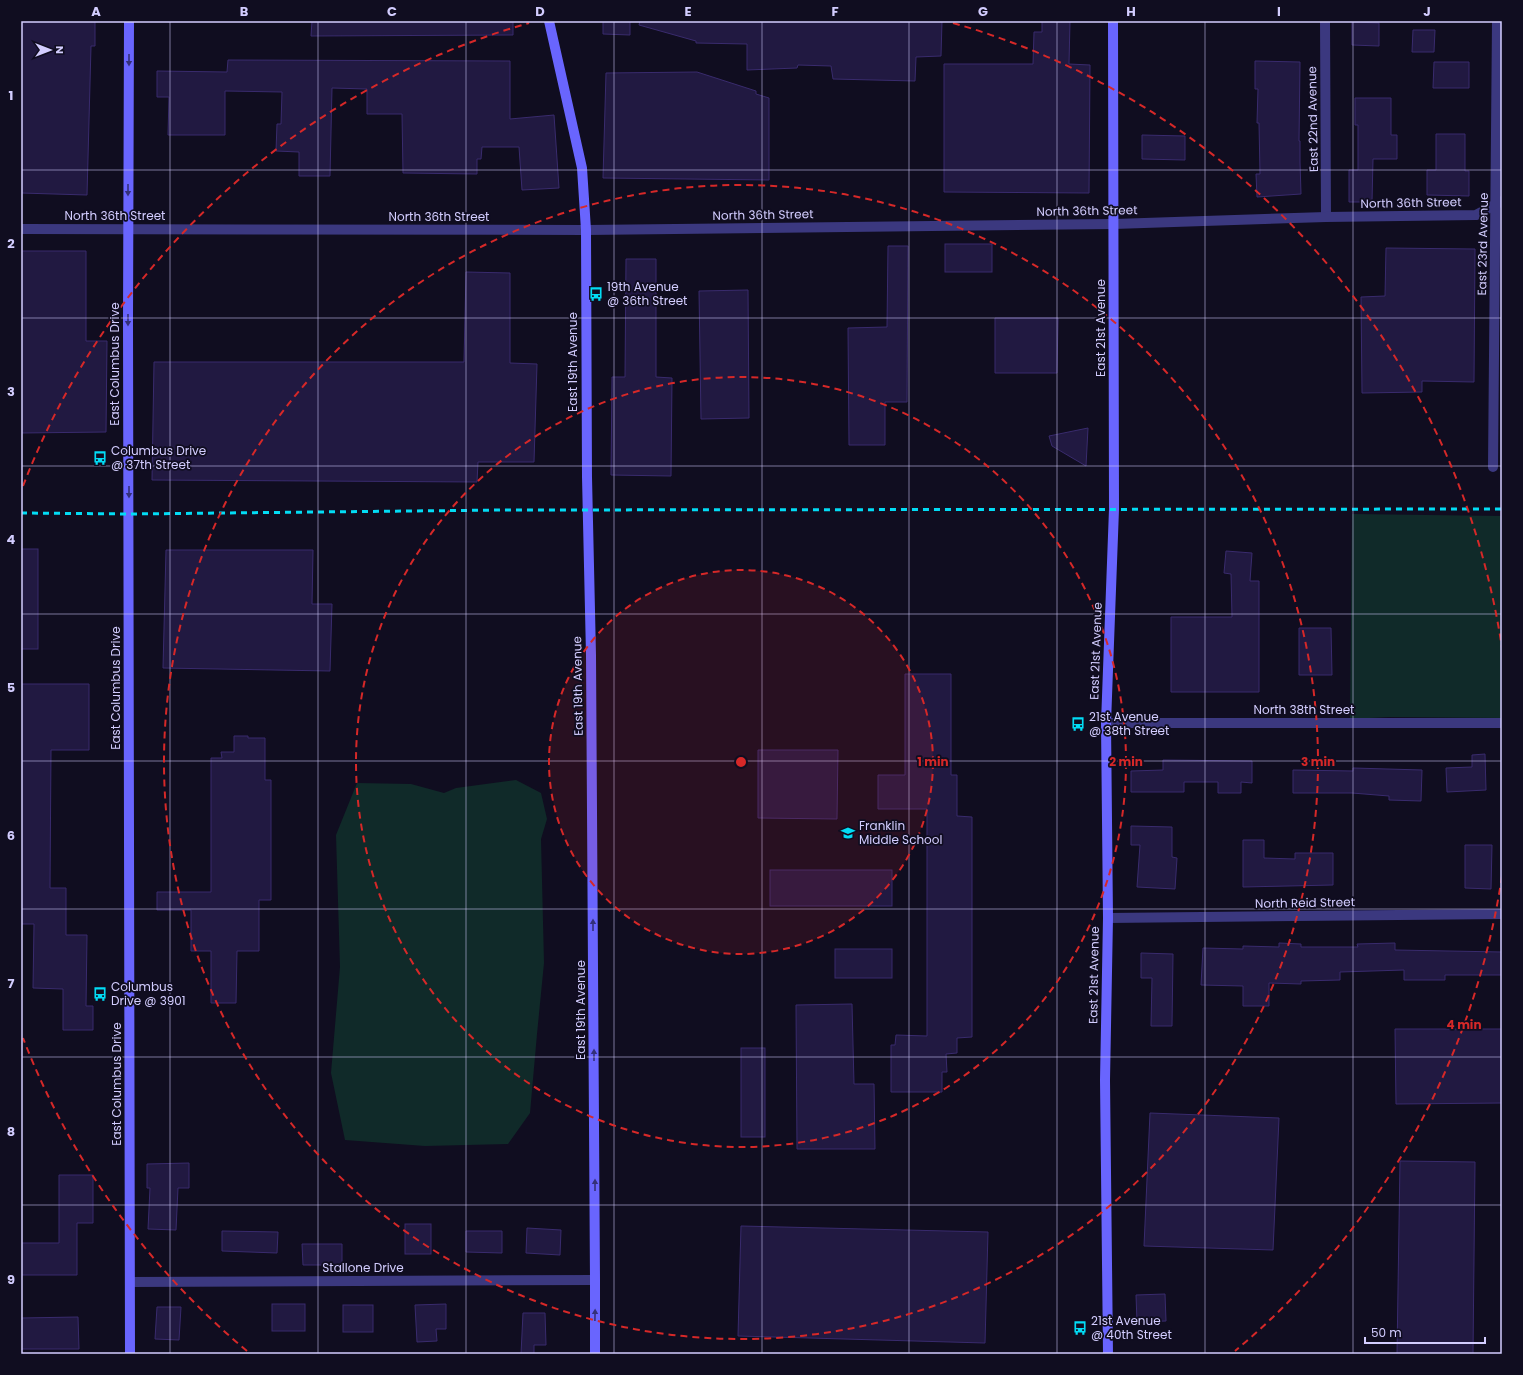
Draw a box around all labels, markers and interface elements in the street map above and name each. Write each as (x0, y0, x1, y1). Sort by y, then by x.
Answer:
text: A (91, 2, 101, 21)
text: B (240, 2, 249, 21)
text: C (387, 2, 397, 21)
text: D (535, 2, 545, 21)
text: E (684, 2, 692, 21)
text: F (831, 2, 839, 21)
text: G (978, 2, 988, 21)
text: H (1126, 2, 1136, 21)
text: I (1277, 2, 1281, 21)
text: J (1423, 2, 1431, 21)
north arrow (30, 30, 70, 70)
text: N (52, 46, 68, 54)
one-way arrow (126, 54, 132, 67)
street label: East 22nd Avenue (1303, 66, 1322, 172)
text: 1 (9, 86, 13, 105)
one-way arrow (125, 184, 131, 197)
street label: East 23rd Avenue (1473, 192, 1492, 296)
street label: North 36th Street (1360, 193, 1462, 212)
street label: North 36th Street (1036, 201, 1138, 220)
street label: North 36th Street (712, 205, 814, 224)
street label: North 36th Street (65, 207, 165, 224)
street label: North 36th Street (389, 208, 489, 225)
text: 2 (7, 234, 15, 253)
place label: 19th Avenue @ 36th Street (607, 278, 687, 309)
street label: East 21st Avenue (1092, 279, 1109, 377)
bus stop icon: 19th Avenue @ 36th Street (588, 286, 604, 302)
street label: East Columbus Drive (106, 302, 123, 426)
street label: East 19th Avenue (564, 312, 581, 412)
one-way arrow (125, 314, 131, 327)
text: 3 (7, 382, 15, 401)
place label: Columbus Drive @ 37th Street (111, 442, 206, 473)
bus stop icon: Columbus Drive @ 37th Street (92, 450, 108, 466)
one-way arrow (126, 486, 132, 499)
text: 4 (7, 530, 16, 549)
street label: East 21st Avenue (1085, 602, 1106, 700)
street label: East Columbus Drive (107, 626, 124, 750)
street label: East 19th Avenue (568, 636, 587, 736)
text: 5 (7, 678, 15, 697)
street label: North 38th Street (1254, 701, 1354, 718)
place label: 21st Avenue @ 38th Street (1089, 708, 1169, 739)
bus stop icon: 21st Avenue @ 38th Street (1070, 716, 1086, 732)
text: 1 min (917, 753, 949, 770)
text: 2 min (1109, 753, 1143, 770)
text: 3 min (1301, 753, 1335, 770)
centre of rings (734, 755, 748, 769)
place label: Franklin Middle School (859, 817, 942, 848)
school or university icon: Franklin Middle School (840, 825, 856, 841)
text: 6 (7, 826, 15, 845)
street label: North Reid Street (1255, 893, 1355, 912)
one-way arrow (590, 918, 596, 931)
street label: East 21st Avenue (1084, 926, 1103, 1024)
street label: East 19th Avenue (572, 960, 589, 1060)
text: 7 (8, 974, 15, 993)
place label: Columbus Drive @ 3901 (111, 978, 186, 1009)
bus stop icon: Columbus Drive @ 3901 (92, 986, 108, 1002)
text: 4 min (1446, 1016, 1482, 1033)
street label: East Columbus Drive (108, 1022, 125, 1146)
one-way arrow (591, 1048, 597, 1061)
text: 8 (7, 1122, 15, 1141)
one-way arrow (592, 1178, 598, 1191)
street label: Stallone Drive (322, 1259, 404, 1276)
text: 9 (7, 1270, 15, 1289)
one-way arrow (592, 1308, 598, 1321)
place label: 21st Avenue @ 40th Street (1091, 1312, 1172, 1343)
scale bar (1365, 1319, 1485, 1345)
bus stop icon: 21st Avenue @ 40th Street (1072, 1320, 1088, 1336)
text: 50 m (1371, 1324, 1402, 1341)

